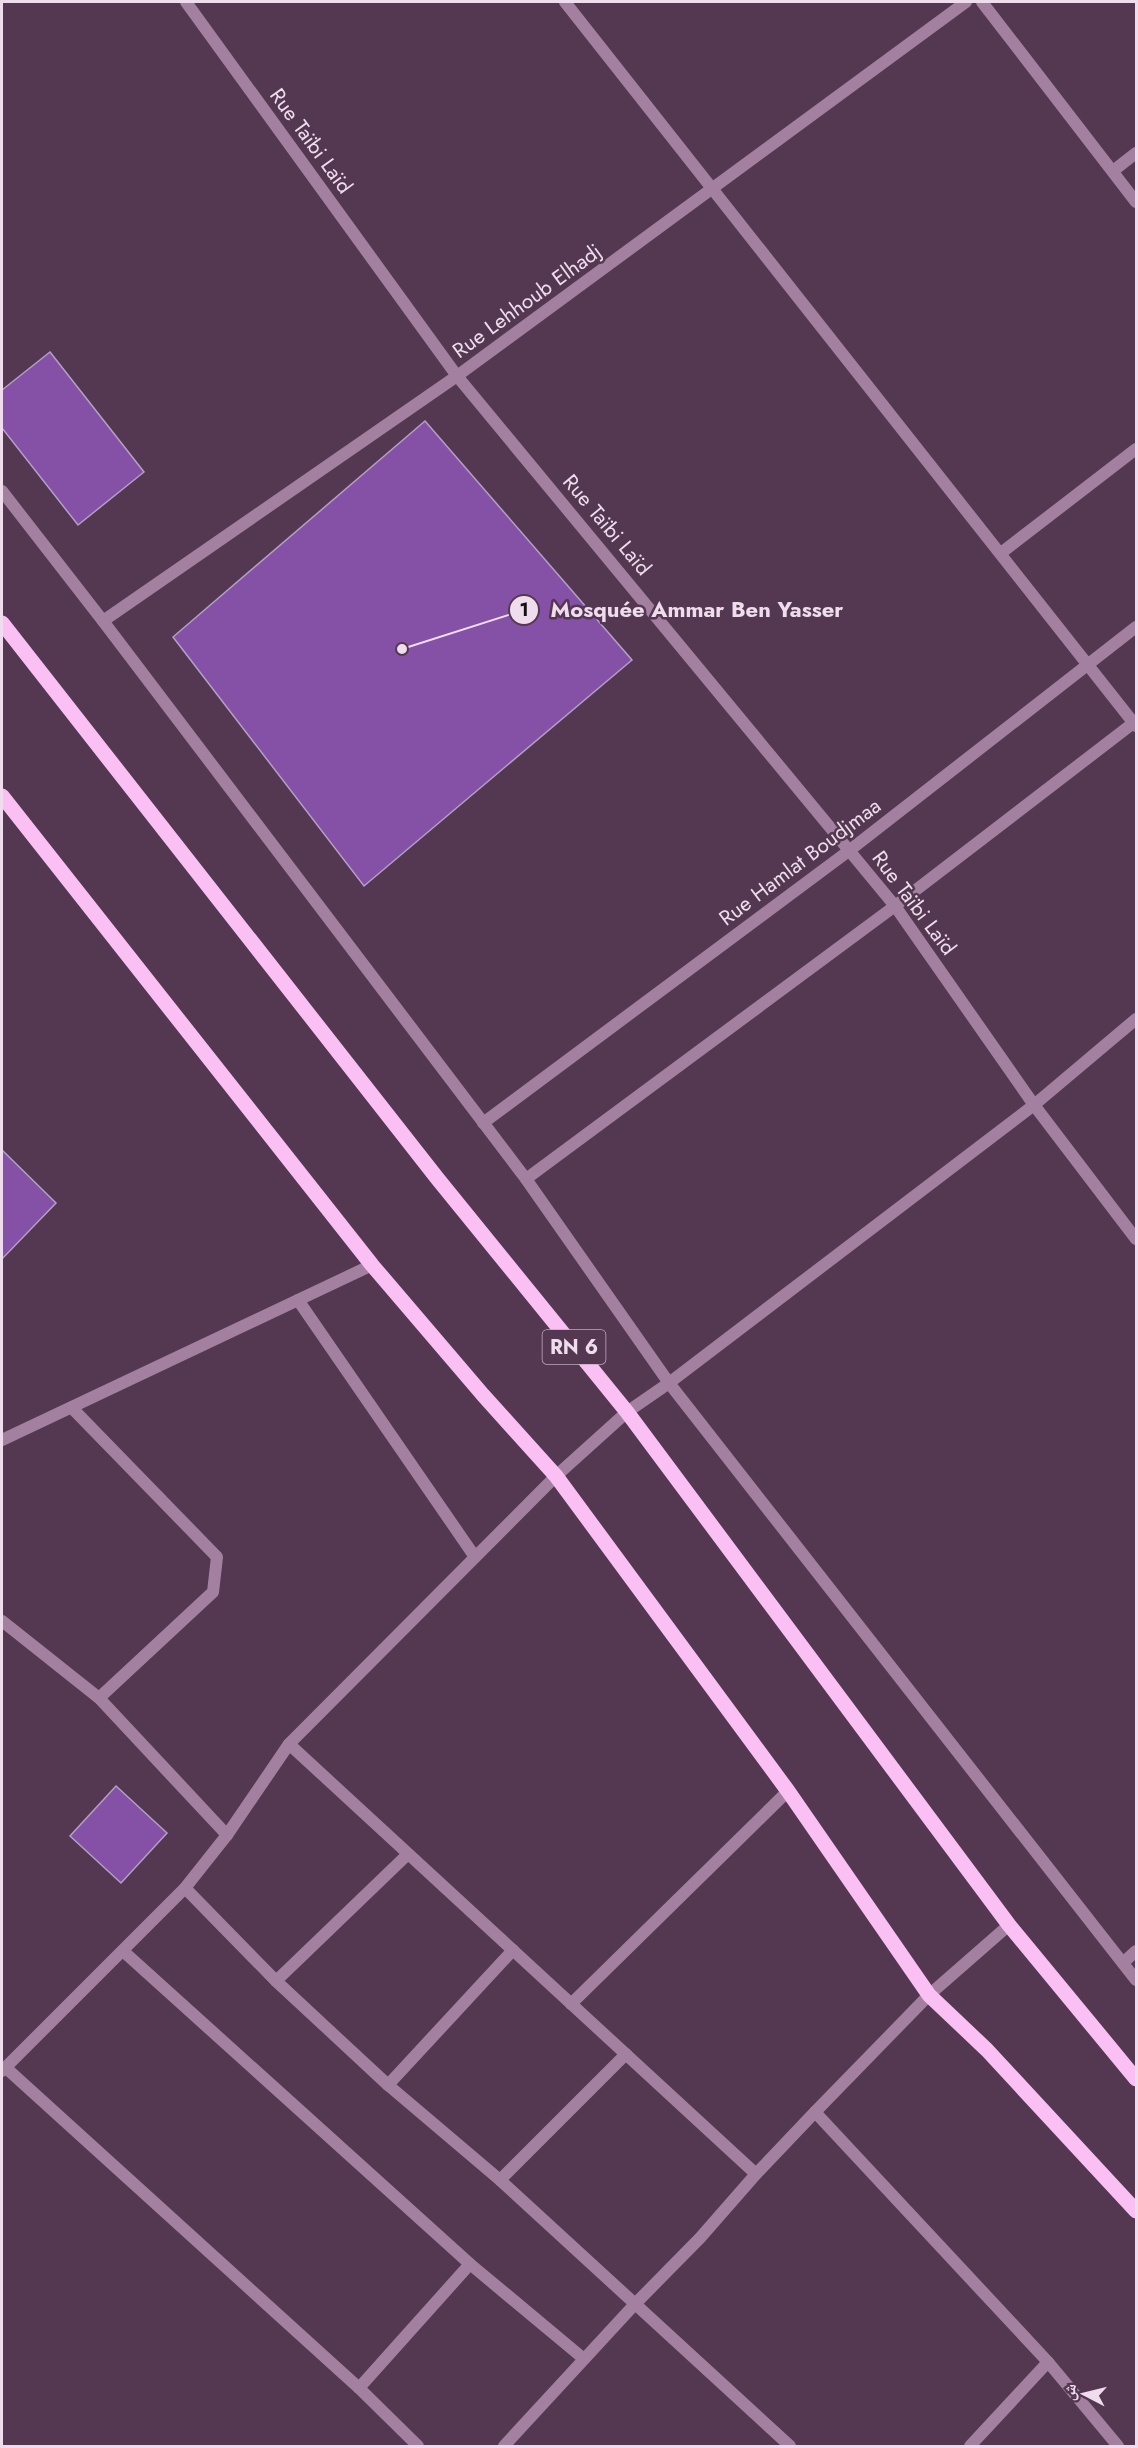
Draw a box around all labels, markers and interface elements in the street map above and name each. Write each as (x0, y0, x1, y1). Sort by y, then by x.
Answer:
street label: Rue Taïbi Laïd (262, 82, 360, 200)
street label: Rue Lehhoub Elhadj (446, 237, 608, 365)
street label: Rue Taïbi Laïd (556, 468, 658, 582)
callout: Mosquée Ammar Ben Yasser (509, 590, 856, 630)
text: Mosquée Ammar Ben Yasser (551, 593, 843, 625)
text: 1 (519, 597, 529, 623)
street label: Rue Hamlat Boudjmaa (713, 791, 887, 933)
street label: Rue Taïbi Laïd (865, 845, 963, 961)
road number: RN 6 (542, 1330, 606, 1364)
north arrow (1054, 2364, 1114, 2424)
text: ش (1057, 2382, 1082, 2402)

